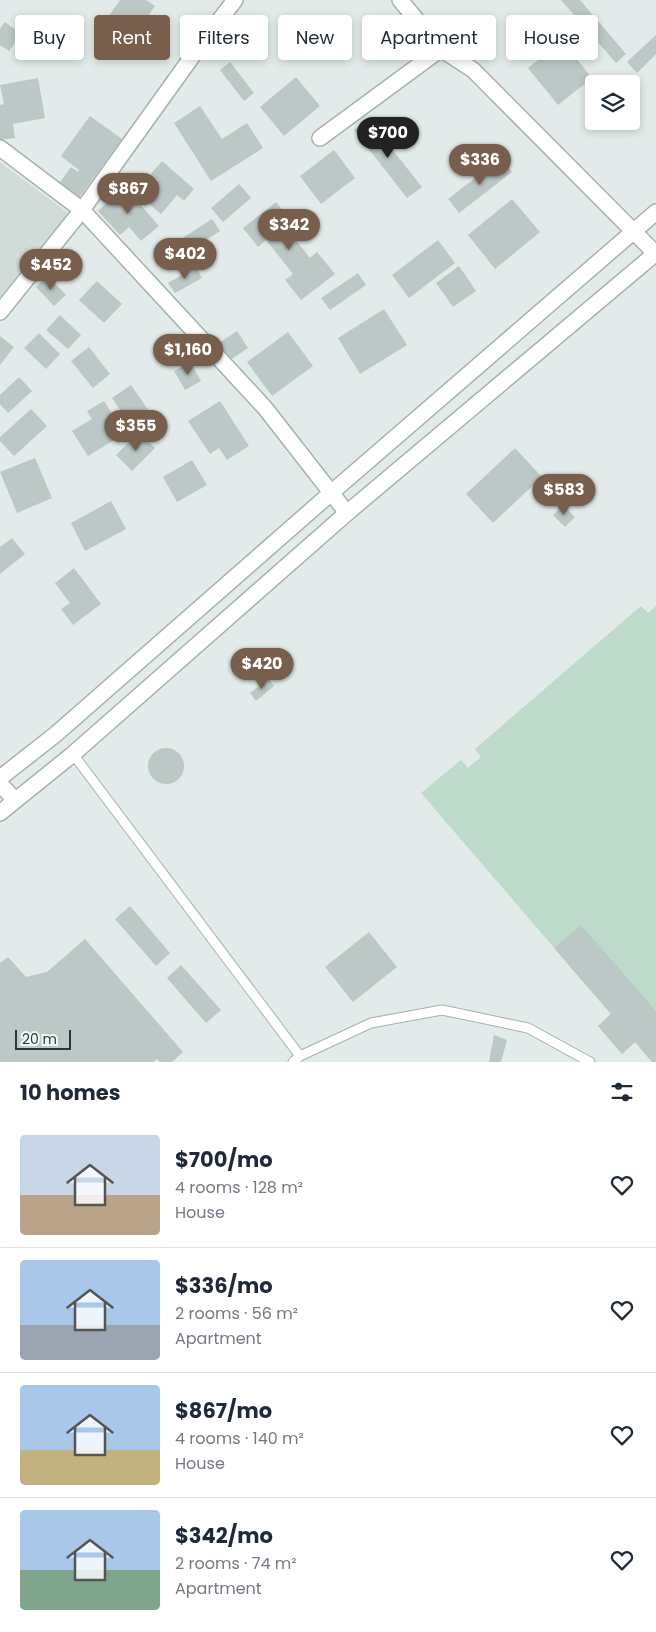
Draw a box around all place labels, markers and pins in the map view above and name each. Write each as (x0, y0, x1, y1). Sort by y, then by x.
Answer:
pin: $700 (358, 116, 418, 159)
pin: $336 (450, 144, 510, 186)
pin: $867 (98, 172, 158, 215)
pin: $342 (259, 208, 319, 251)
pin: $402 (155, 238, 215, 280)
pin: $452 (21, 248, 81, 291)
pin: $1,160 (147, 334, 229, 376)
pin: $355 (106, 410, 166, 452)
pin: $583 (534, 474, 594, 516)
pin: $420 (232, 648, 292, 690)

